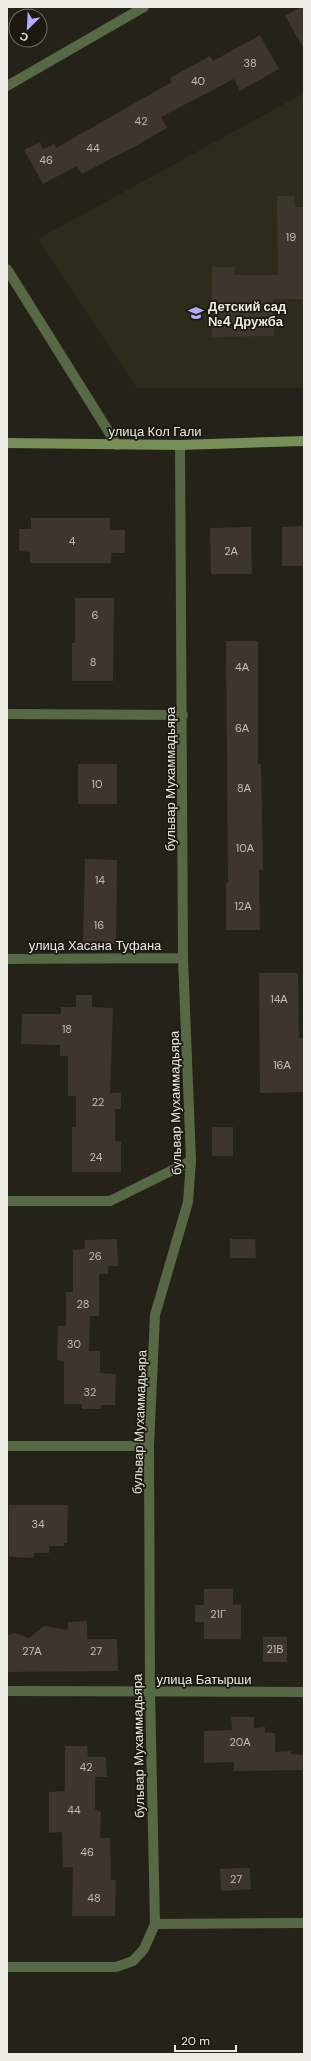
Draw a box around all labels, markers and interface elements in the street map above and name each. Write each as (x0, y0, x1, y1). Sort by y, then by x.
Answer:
north arrow (8, 8, 48, 48)
text: С (17, 29, 30, 45)
house number: 38 (243, 56, 257, 70)
house number: 40 (191, 74, 205, 88)
house number: 42 (134, 114, 148, 128)
house number: 44 (86, 141, 100, 155)
house number: 46 (39, 153, 53, 167)
house number: 19 (286, 230, 296, 244)
place label: Детский сад №4 Дружба (208, 298, 287, 330)
school or university icon: Детский сад №4 Дружба (187, 304, 205, 322)
street label: улица Кол Гали (108, 423, 202, 440)
house number: 4 (69, 534, 76, 548)
house number: 2А (224, 544, 238, 558)
house number: 6 (92, 608, 99, 622)
house number: 8 (90, 655, 96, 669)
house number: 4А (235, 660, 250, 674)
street label: бульвар Мухаммадьяра (162, 706, 179, 851)
house number: 6А (235, 721, 250, 735)
house number: 10 (92, 777, 102, 791)
house number: 8А (237, 781, 252, 795)
house number: 10А (236, 841, 255, 855)
house number: 14 (95, 873, 105, 887)
house number: 12А (234, 899, 252, 913)
house number: 16 (94, 918, 104, 932)
street label: улица Хасана Туфана (29, 937, 162, 954)
house number: 14А (270, 992, 288, 1006)
house number: 18 (62, 1022, 72, 1036)
street label: бульвар Мухаммадьяра (166, 1030, 185, 1175)
house number: 16А (273, 1058, 291, 1072)
house number: 22 (92, 1095, 104, 1109)
house number: 24 (90, 1150, 103, 1164)
house number: 26 (88, 1249, 102, 1263)
house number: 28 (77, 1297, 89, 1311)
house number: 30 (67, 1337, 81, 1351)
street label: бульвар Мухаммадьяра (128, 1349, 151, 1494)
house number: 32 (84, 1385, 96, 1399)
house number: 34 (31, 1517, 45, 1531)
house number: 21Г (210, 1607, 226, 1621)
house number: 21В (266, 1642, 284, 1656)
house number: 27А (22, 1644, 42, 1658)
house number: 27 (90, 1644, 102, 1658)
street label: улица Батырши (157, 1671, 251, 1688)
street label: бульвар Мухаммадьяра (129, 1673, 148, 1818)
house number: 20А (229, 1735, 251, 1749)
house number: 42 (79, 1760, 93, 1774)
house number: 44 (67, 1803, 81, 1817)
house number: 46 (80, 1845, 94, 1859)
house number: 27 (230, 1872, 242, 1886)
house number: 48 (87, 1891, 101, 1905)
scale bar (175, 2027, 236, 2053)
text: 20 m (181, 2033, 210, 2049)

